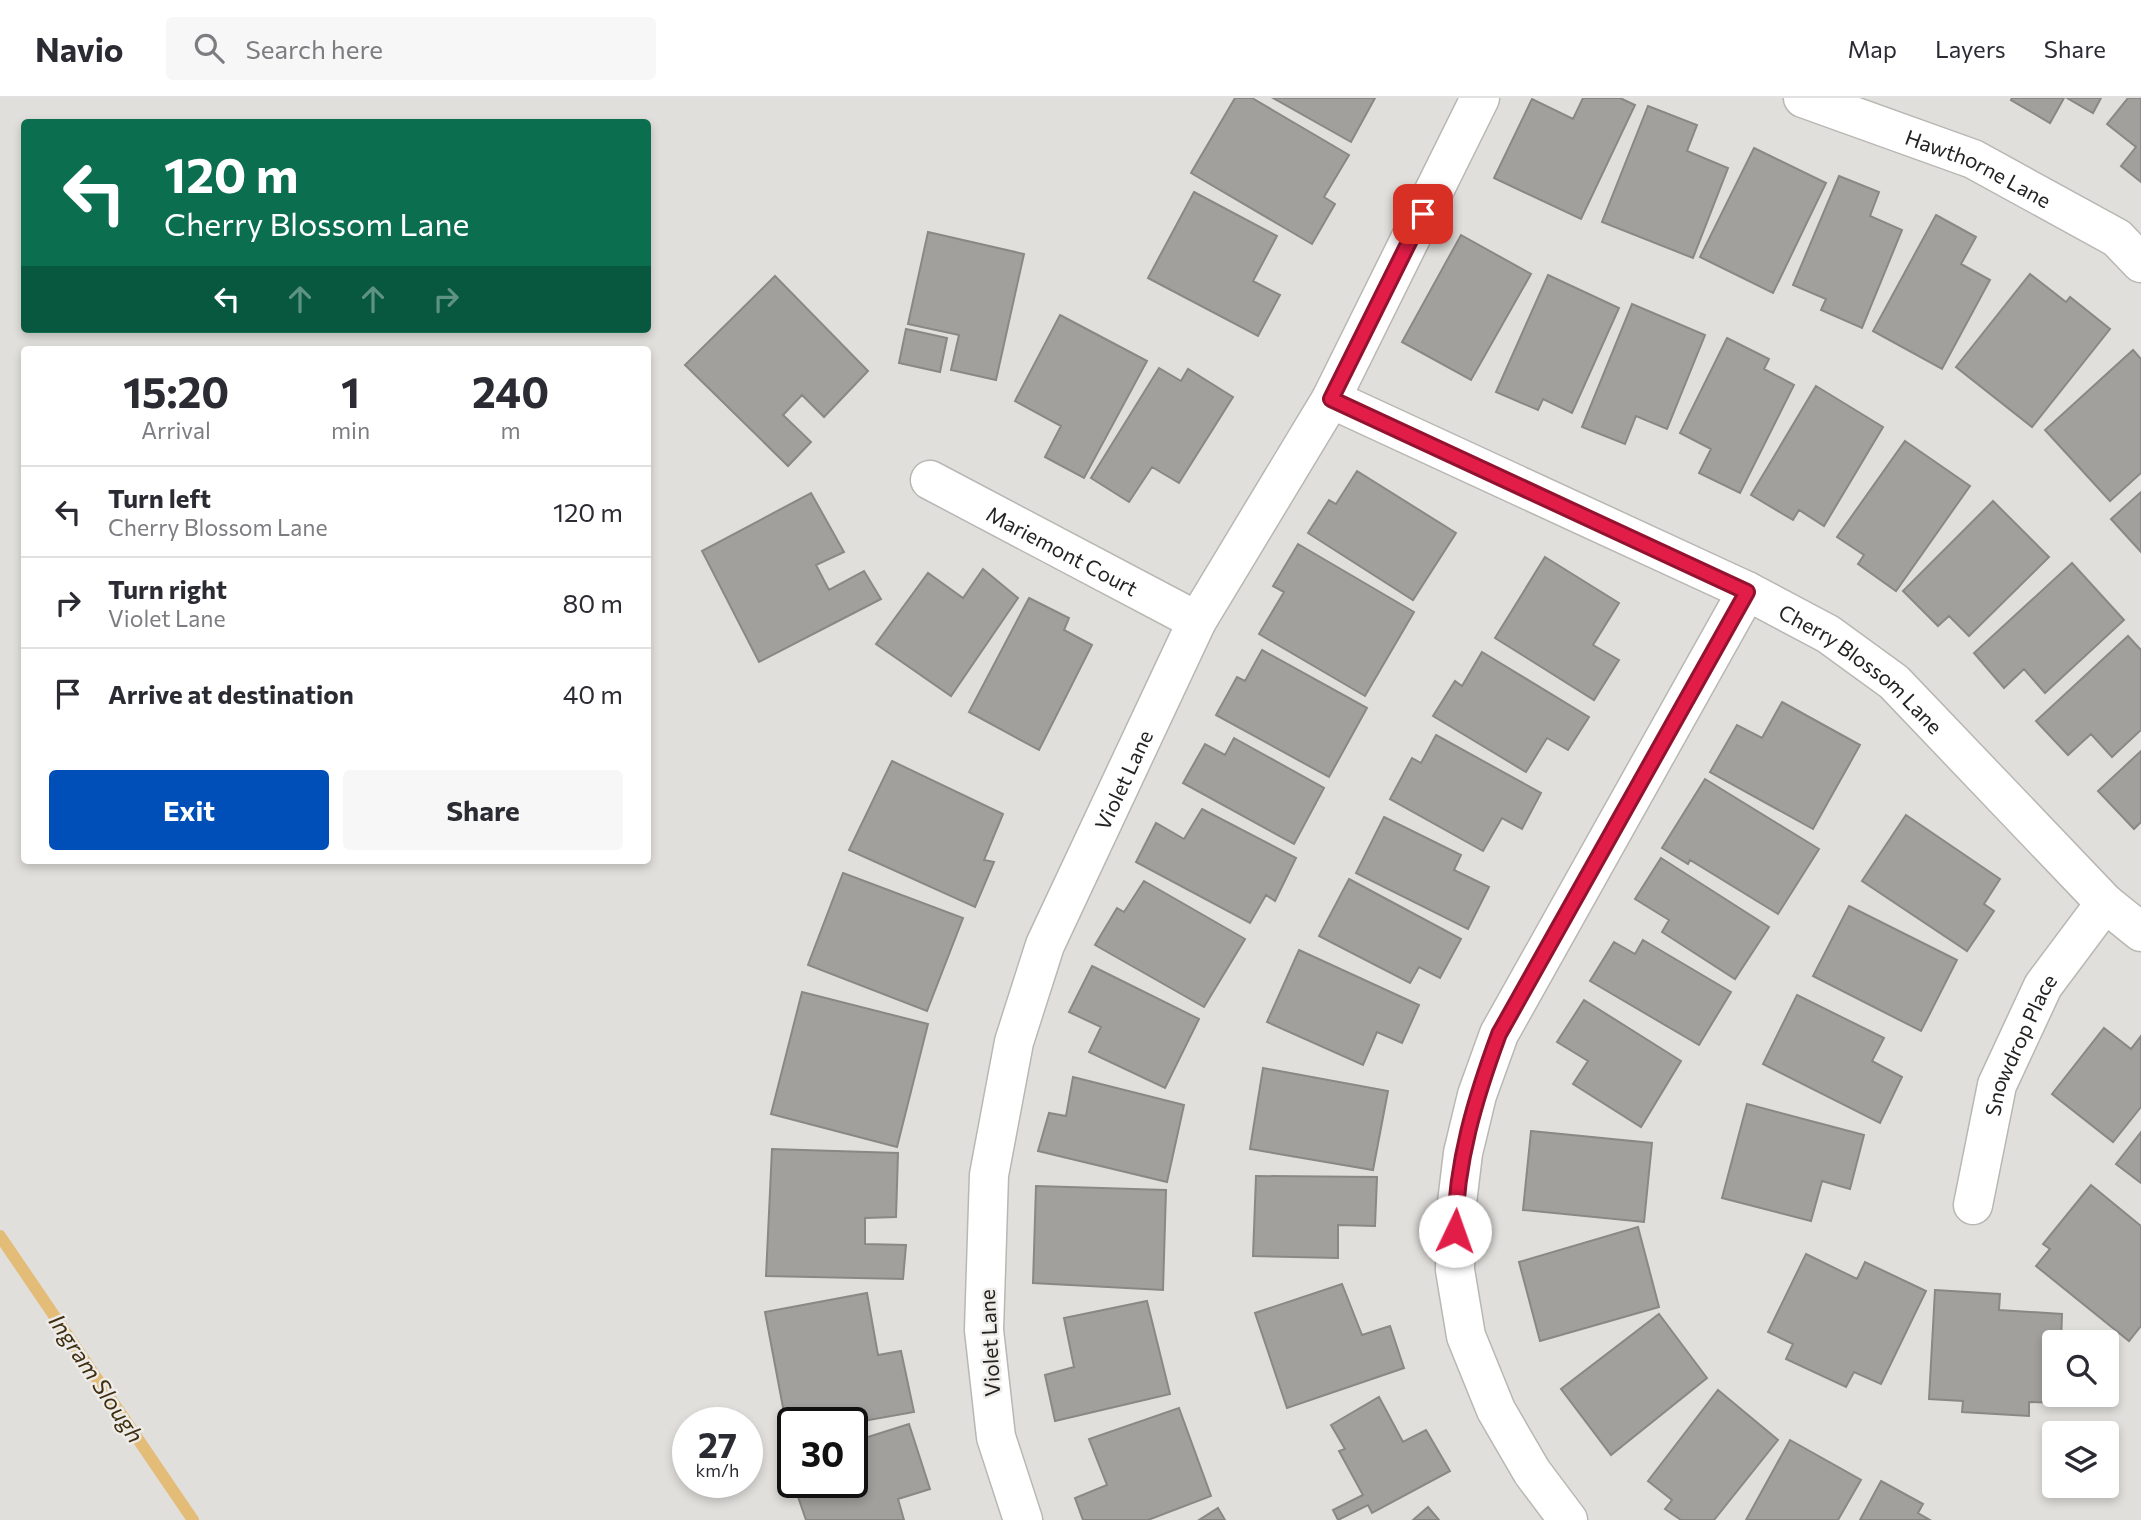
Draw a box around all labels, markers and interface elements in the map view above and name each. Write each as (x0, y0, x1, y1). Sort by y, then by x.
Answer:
search box (166, 17, 656, 80)
text: Navio (35, 28, 124, 69)
icon: search (190, 29, 228, 67)
text: Search here (246, 33, 383, 64)
text: Map (1848, 34, 1897, 63)
text: Layers (1935, 34, 2006, 63)
text: Share (2044, 34, 2106, 63)
street label: Hawthorne Lane (1902, 123, 2056, 212)
text: 120 m (164, 143, 298, 203)
icon: left (49, 147, 140, 238)
pin (1393, 184, 1453, 244)
icon: arrive (1404, 195, 1442, 233)
text: Cherry Blossom Lane (164, 203, 470, 243)
icon: left (208, 280, 246, 318)
icon: ahead (281, 280, 319, 318)
icon: ahead (354, 280, 392, 318)
icon: right (427, 280, 465, 318)
text: 15:20 (123, 365, 229, 417)
text: 1 (341, 365, 360, 417)
text: 240 (472, 365, 549, 417)
text: Arrival (141, 416, 211, 444)
text: min (331, 416, 370, 444)
text: m (501, 416, 521, 444)
text: Turn left (108, 482, 211, 513)
icon: left (49, 493, 87, 531)
text: 120 m (553, 496, 623, 527)
street label: Mariemont Court (983, 500, 1142, 600)
text: Cherry Blossom Lane (108, 513, 328, 541)
text: Turn right (108, 573, 227, 604)
icon: right (49, 584, 87, 622)
text: 80 m (563, 587, 623, 618)
street label: Cherry Blossom Lane (1775, 598, 1948, 738)
text: Violet Lane (108, 604, 226, 632)
icon: arrive (49, 675, 87, 713)
text: Arrive at destination (108, 678, 354, 709)
text: 40 m (563, 678, 623, 709)
street label: Violet Lane (1089, 726, 1157, 833)
button: Exit (49, 770, 329, 850)
button: Share (343, 770, 623, 850)
street label: Snowdrop Place (1979, 968, 2061, 1118)
position arrow (1418, 1194, 1492, 1268)
street label: Violet Lane (974, 1289, 1004, 1397)
water label: Ingram Slough (44, 1308, 150, 1448)
map controls (2042, 1330, 2119, 1498)
button: search (2042, 1330, 2119, 1407)
speed limit sign: 30 (777, 1407, 868, 1498)
button: layers (2042, 1421, 2119, 1498)
text: 27 (698, 1422, 737, 1465)
text: km/h (696, 1459, 739, 1481)

